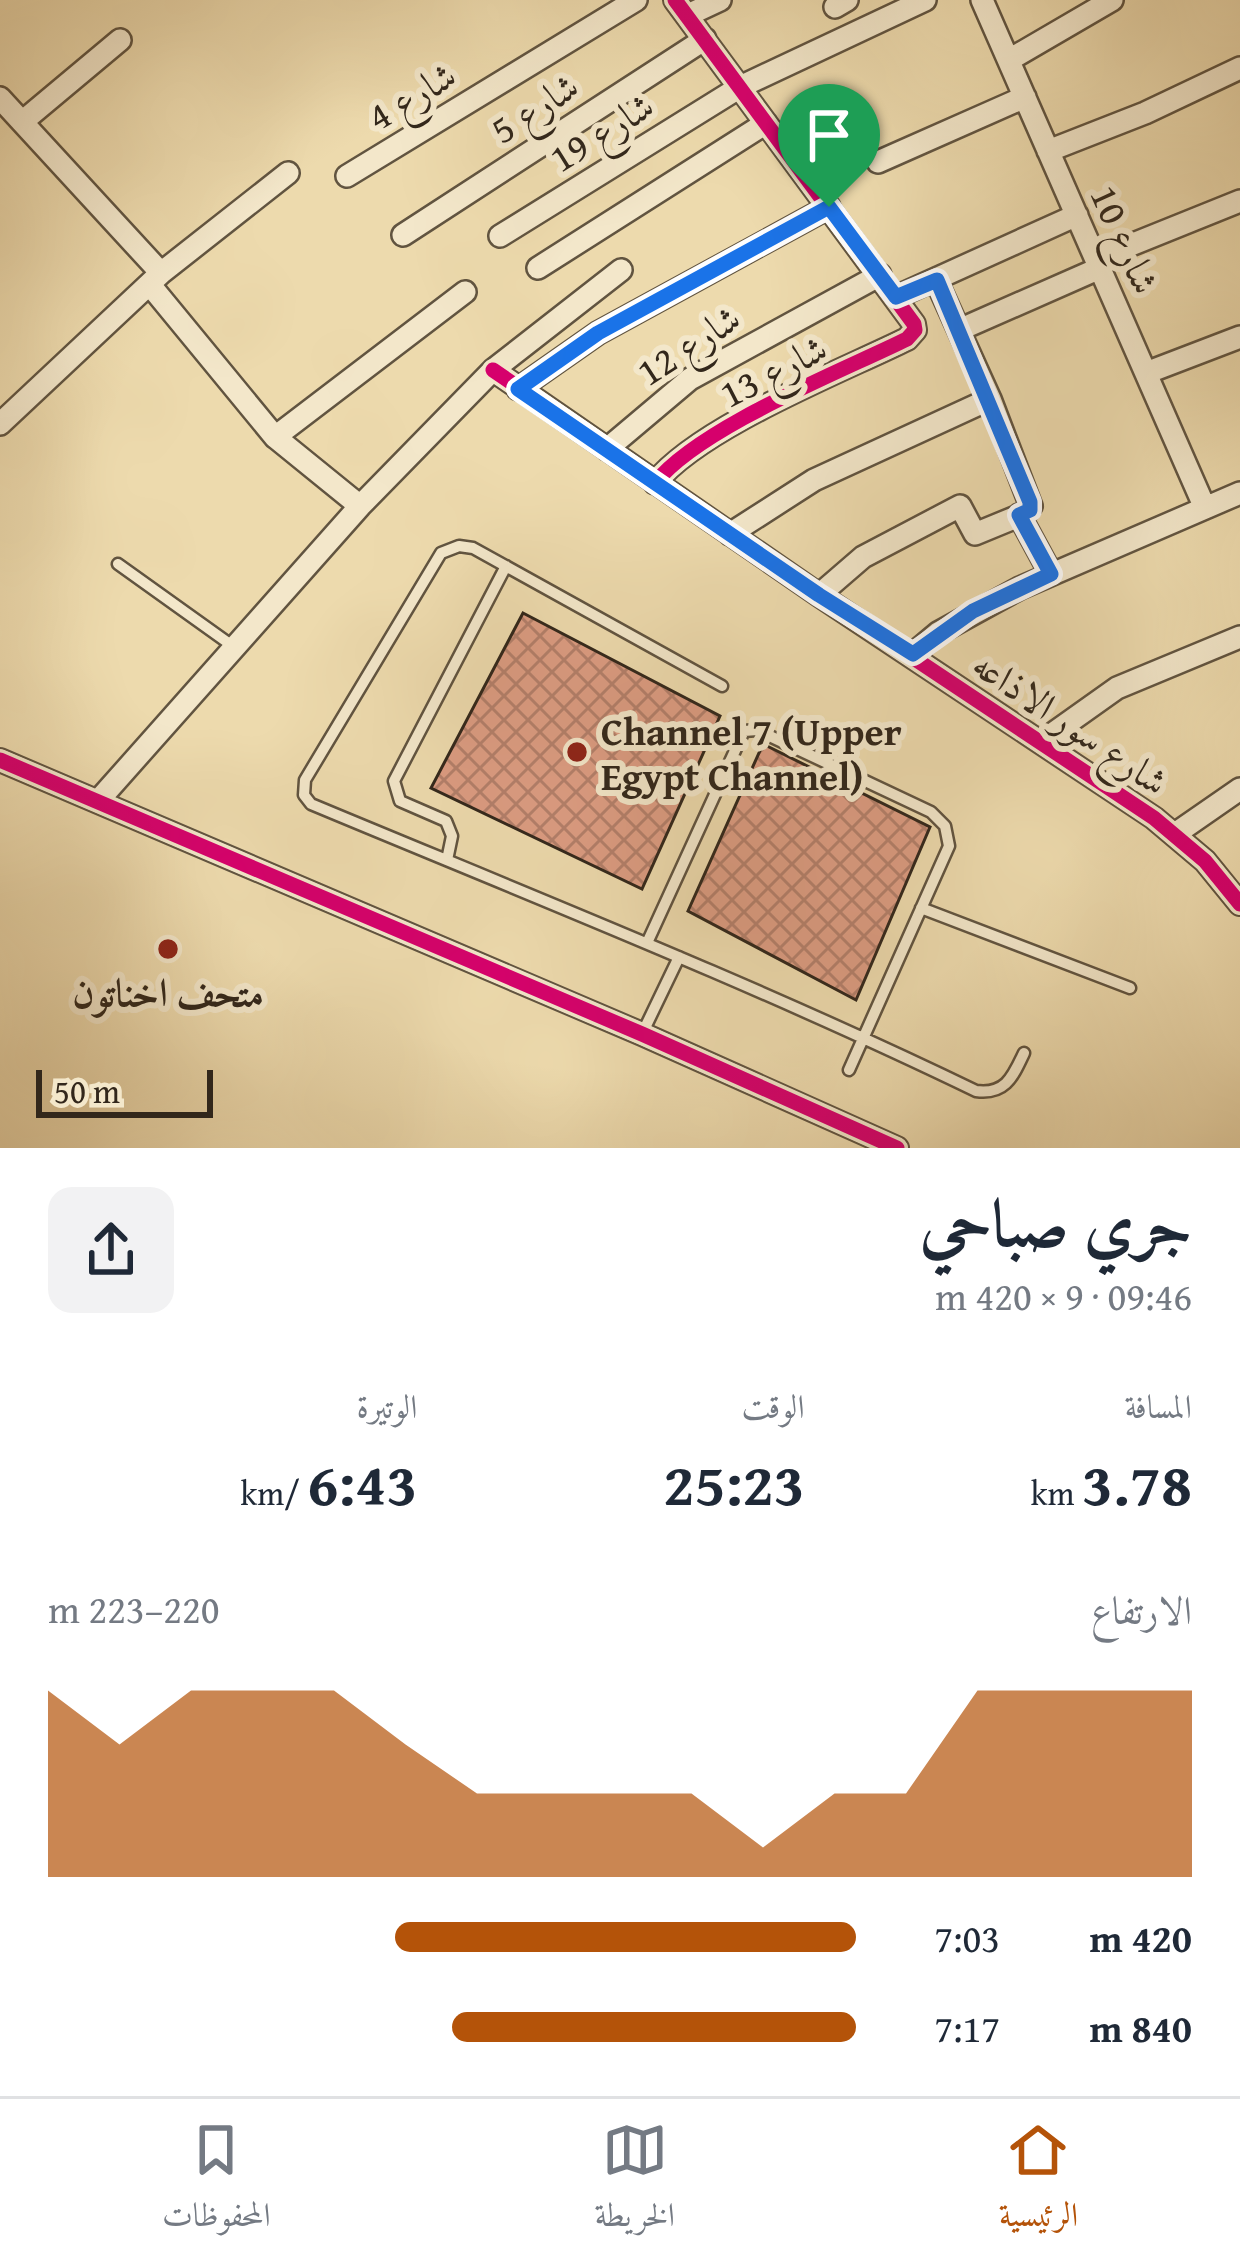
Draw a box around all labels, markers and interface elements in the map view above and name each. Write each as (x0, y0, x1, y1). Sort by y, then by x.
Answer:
street label: شارع 4 (356, 46, 469, 148)
street label: شارع 5 (479, 57, 592, 161)
street label: شارع 19 (538, 77, 667, 190)
pin (778, 84, 880, 207)
icon: arrive (796, 102, 862, 168)
street label: شارع 10 (1072, 175, 1175, 305)
street label: شارع 12 (625, 289, 754, 403)
street label: شارع 13 (709, 319, 839, 426)
street label: شارع سور الاذاعه (959, 635, 1180, 813)
place label: Channel 7 (Upper Egypt Channel) (601, 702, 902, 804)
marker: Channel 7 (Upper Egypt Channel) (564, 739, 590, 765)
marker: متحف اخناتون (155, 936, 181, 962)
place label: متحف اخناتون (72, 963, 264, 1020)
scale bar (36, 1064, 213, 1117)
text: 50 m (54, 1067, 120, 1115)
text: جري صباحي (920, 1173, 1192, 1270)
button: share (48, 1187, 174, 1313)
text: 09:46 · 9 × 420 m (935, 1267, 1192, 1324)
text: الوتيرة (356, 1382, 417, 1430)
text: الوقت (741, 1382, 805, 1430)
text: المسافة (1125, 1382, 1192, 1430)
text: 6:43 (307, 1439, 417, 1527)
text: 25:23 (663, 1439, 805, 1527)
text: 3.78 (1082, 1439, 1192, 1527)
text: /km (241, 1469, 307, 1517)
text: km (1031, 1469, 1082, 1517)
text: 220–223 m (48, 1580, 220, 1637)
text: الارتفاع (1091, 1581, 1192, 1638)
text: 7:03 (934, 1909, 1000, 1966)
text: 420 m (1089, 1909, 1192, 1966)
text: 7:17 (934, 1999, 1000, 2056)
text: 840 m (1089, 1999, 1192, 2056)
tab: المحفوظات (162, 2117, 271, 2247)
tab: الخريطة (595, 2117, 675, 2247)
tab: الرئيسية (999, 2117, 1078, 2247)

